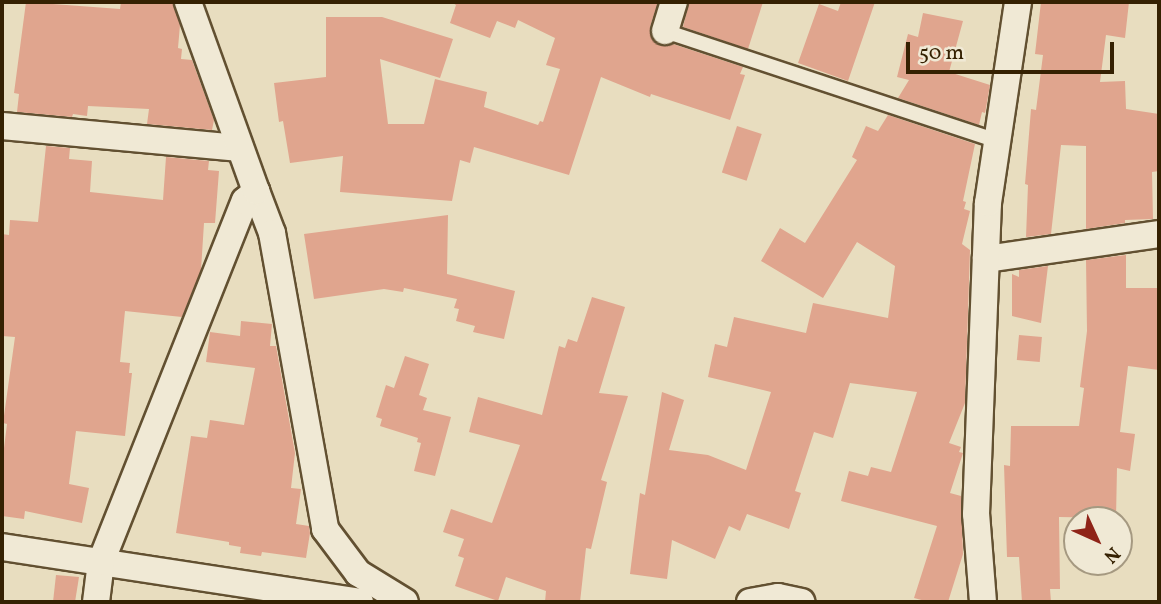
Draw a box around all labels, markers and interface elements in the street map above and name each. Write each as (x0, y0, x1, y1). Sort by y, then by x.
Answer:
scale bar (909, 28, 1117, 72)
text: 50 m (919, 39, 964, 68)
north arrow (1063, 506, 1133, 576)
text: N (1097, 540, 1126, 568)

